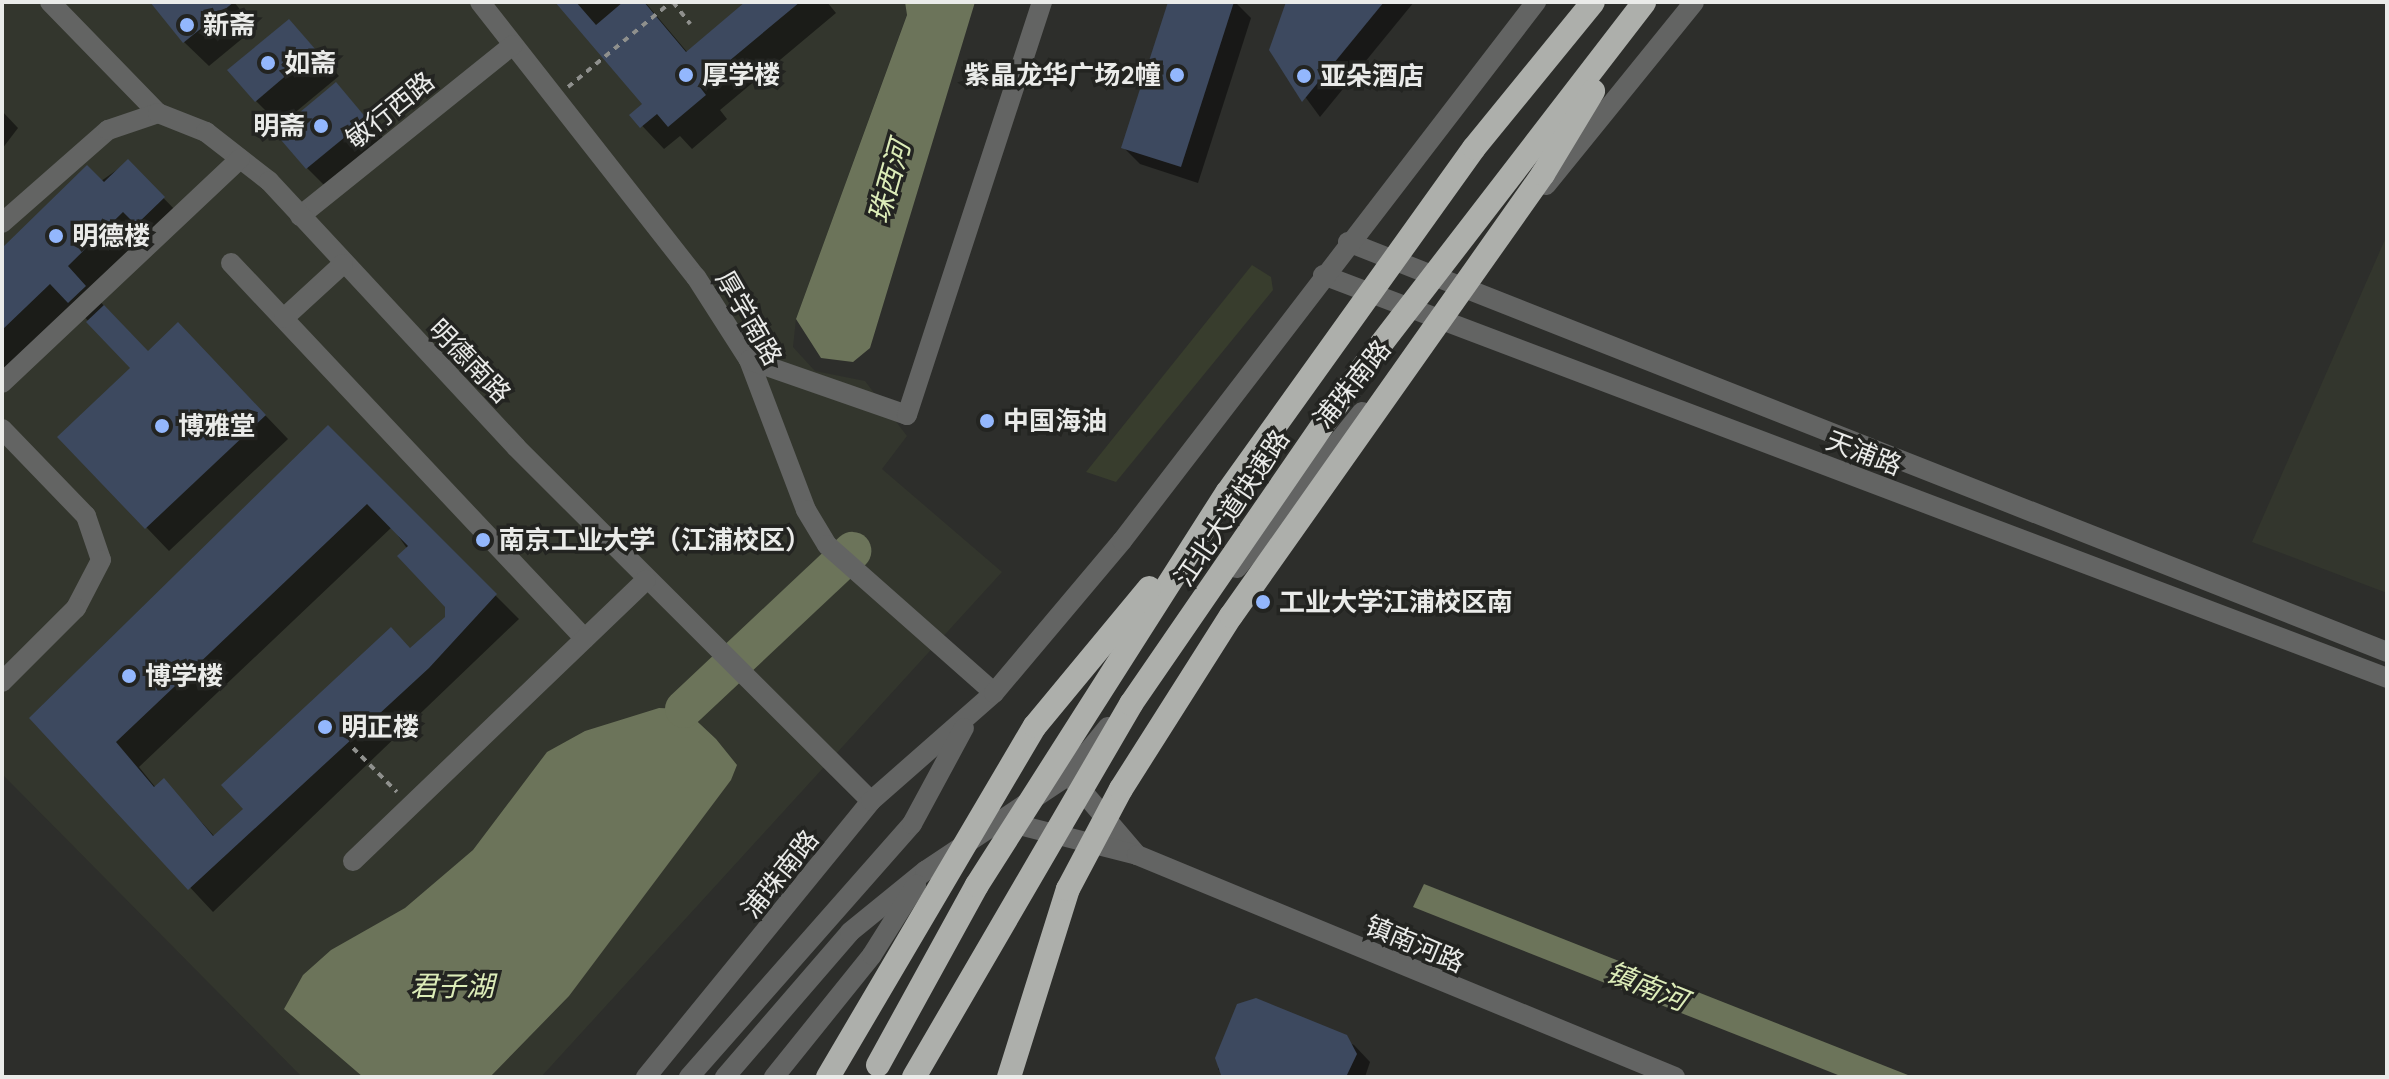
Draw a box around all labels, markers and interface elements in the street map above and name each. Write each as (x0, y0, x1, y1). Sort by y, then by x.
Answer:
place label: 新斋 (203, 9, 255, 41)
marker: 新斋 (178, 16, 196, 34)
place label: 如斋 (284, 47, 336, 79)
marker: 如斋 (259, 54, 277, 72)
place label: 厚学楼 (702, 59, 780, 91)
place label: 紫晶龙华广场2幢 (964, 59, 1161, 91)
place label: 亚朵酒店 (1320, 60, 1424, 92)
street label: 敏行西路 (340, 65, 440, 155)
marker: 厚学楼 (677, 66, 695, 84)
marker: 紫晶龙华广场2幢 (1168, 66, 1186, 84)
marker: 亚朵酒店 (1295, 67, 1313, 85)
place label: 明斋 (253, 110, 305, 142)
marker: 明斋 (312, 117, 330, 135)
water label: 珠西河 (861, 137, 917, 227)
place label: 明德楼 (72, 220, 150, 252)
marker: 明德楼 (47, 227, 65, 245)
street label: 厚学南路 (709, 265, 789, 371)
street label: 明德南路 (423, 313, 517, 409)
street label: 浦珠南路 (1307, 334, 1397, 434)
place label: 中国海油 (1003, 405, 1107, 437)
place label: 博雅堂 (178, 410, 256, 442)
marker: 中国海油 (978, 412, 996, 430)
marker: 博雅堂 (153, 417, 171, 435)
street label: 江北大道快速路 (1168, 424, 1296, 592)
street label: 天浦路 (1822, 424, 1906, 482)
place label: 南京工业大学（江浦校区） (499, 524, 811, 556)
marker: 南京工业大学（江浦校区） (474, 531, 492, 549)
place label: 工业大学江浦校区南 (1279, 586, 1513, 618)
marker: 工业大学江浦校区南 (1254, 593, 1272, 611)
place label: 博学楼 (145, 660, 223, 692)
marker: 博学楼 (120, 667, 138, 685)
place label: 明正楼 (341, 711, 419, 743)
marker: 明正楼 (316, 718, 334, 736)
street label: 浦珠南路 (735, 824, 825, 924)
street label: 镇南河路 (1361, 909, 1469, 979)
water label: 镇南河 (1602, 955, 1692, 1017)
water label: 君子湖 (410, 969, 494, 1003)

